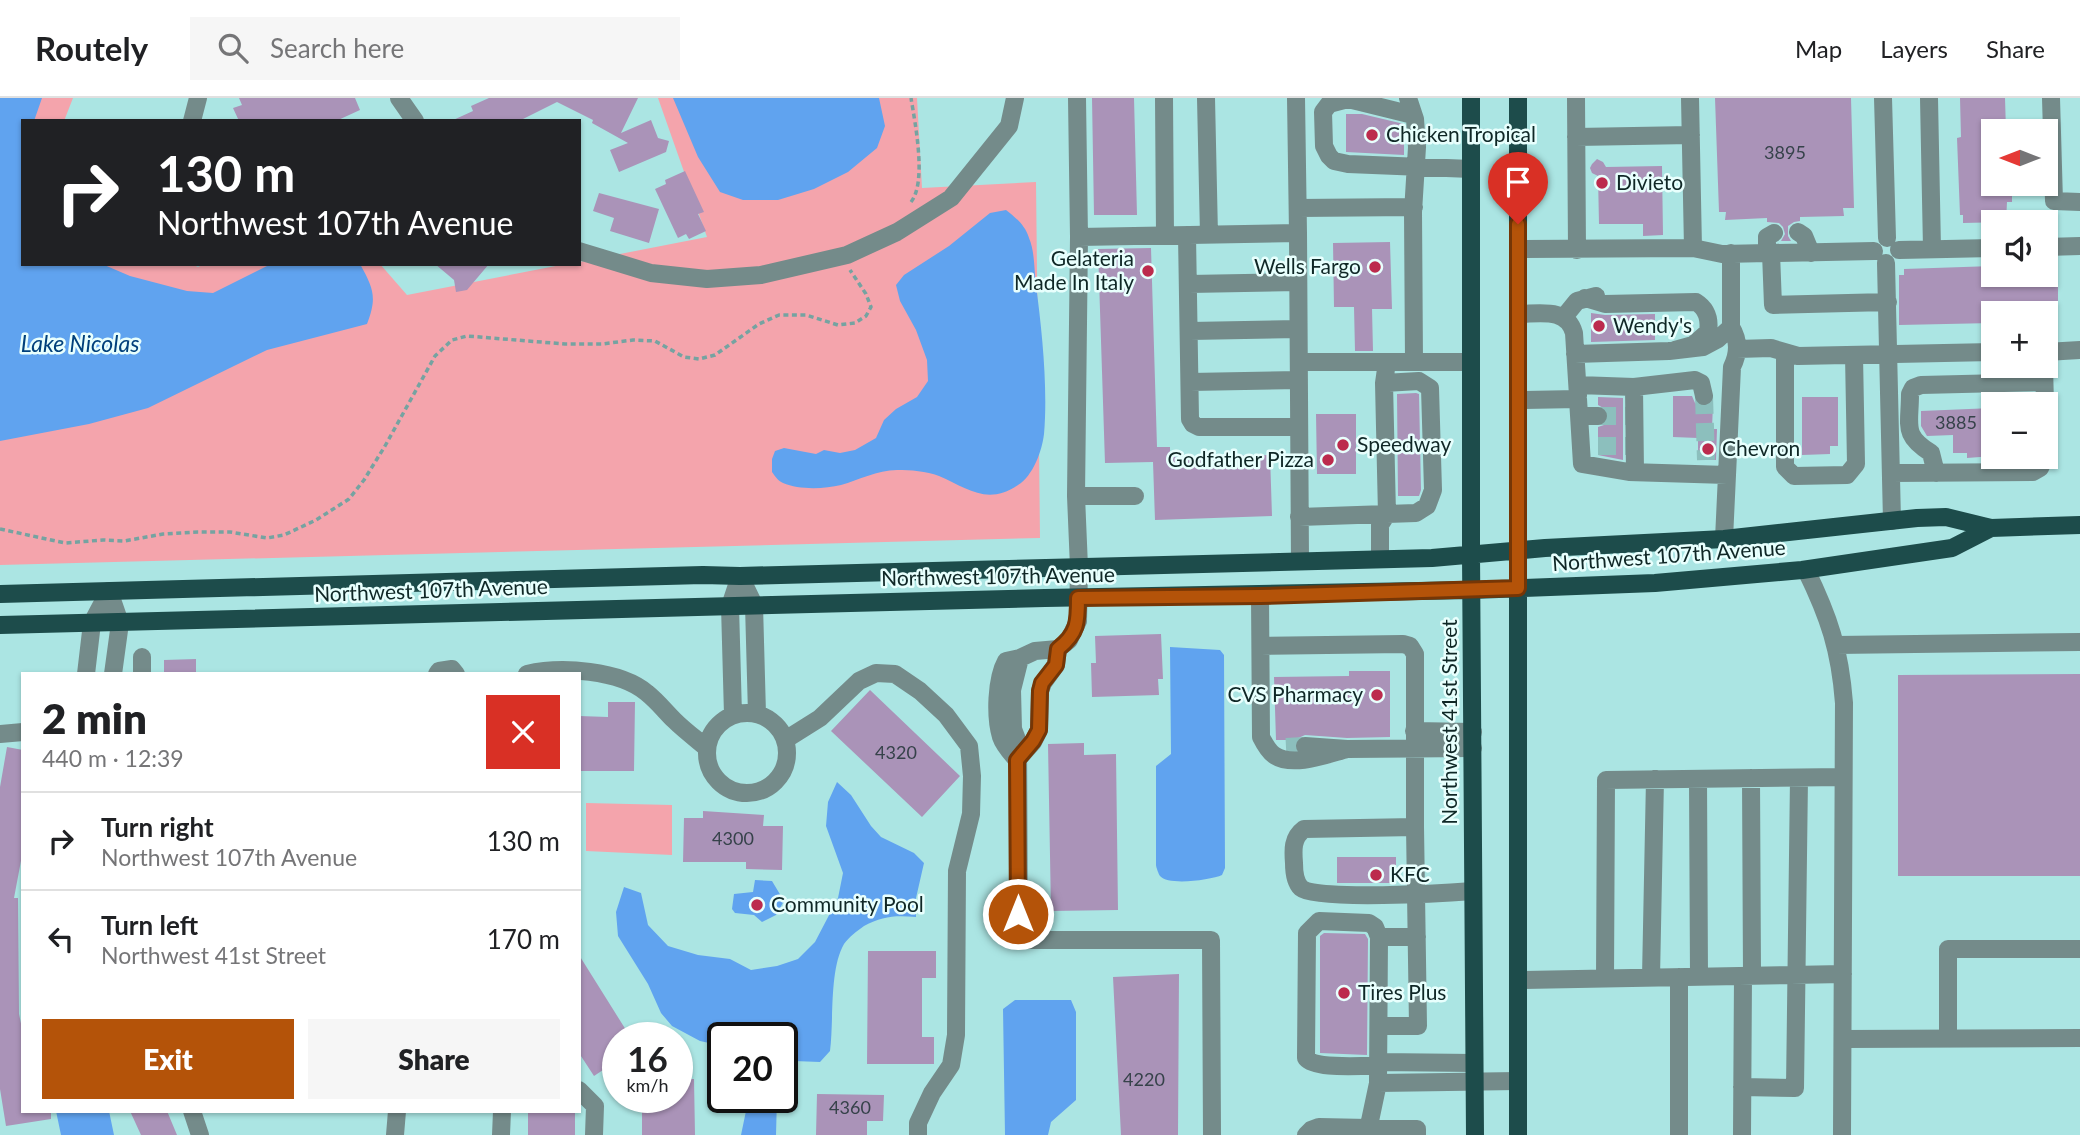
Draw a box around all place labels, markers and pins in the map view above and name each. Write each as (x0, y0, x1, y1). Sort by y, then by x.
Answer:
place label: Chicken Tropical (1386, 121, 1536, 146)
marker: Chicken Tropical (1364, 127, 1380, 143)
pin (1488, 152, 1548, 224)
place label: Divieto (1616, 169, 1683, 194)
marker: Divieto (1594, 175, 1610, 191)
place label: Gelateria Made In Italy (1014, 245, 1134, 294)
place label: Wells Fargo (1254, 253, 1361, 278)
marker: Wells Fargo (1367, 259, 1383, 275)
marker: Gelateria Made In Italy (1140, 263, 1156, 279)
place label: Wendy's (1613, 312, 1692, 337)
marker: Wendy's (1591, 318, 1607, 334)
place label: Speedway (1357, 431, 1451, 456)
place label: Chevron (1722, 435, 1800, 460)
marker: Speedway (1335, 437, 1351, 453)
marker: Chevron (1700, 441, 1716, 457)
place label: Godfather Pizza (1168, 446, 1314, 471)
marker: Godfather Pizza (1320, 452, 1336, 468)
place label: CVS Pharmacy (1227, 681, 1363, 706)
marker: CVS Pharmacy (1369, 687, 1385, 703)
place label: KFC (1390, 861, 1430, 886)
marker: KFC (1368, 867, 1384, 883)
place label: Community Pool (771, 891, 924, 916)
marker: Community Pool (749, 897, 765, 913)
place label: Tires Plus (1358, 979, 1446, 1004)
marker: Tires Plus (1336, 985, 1352, 1001)

